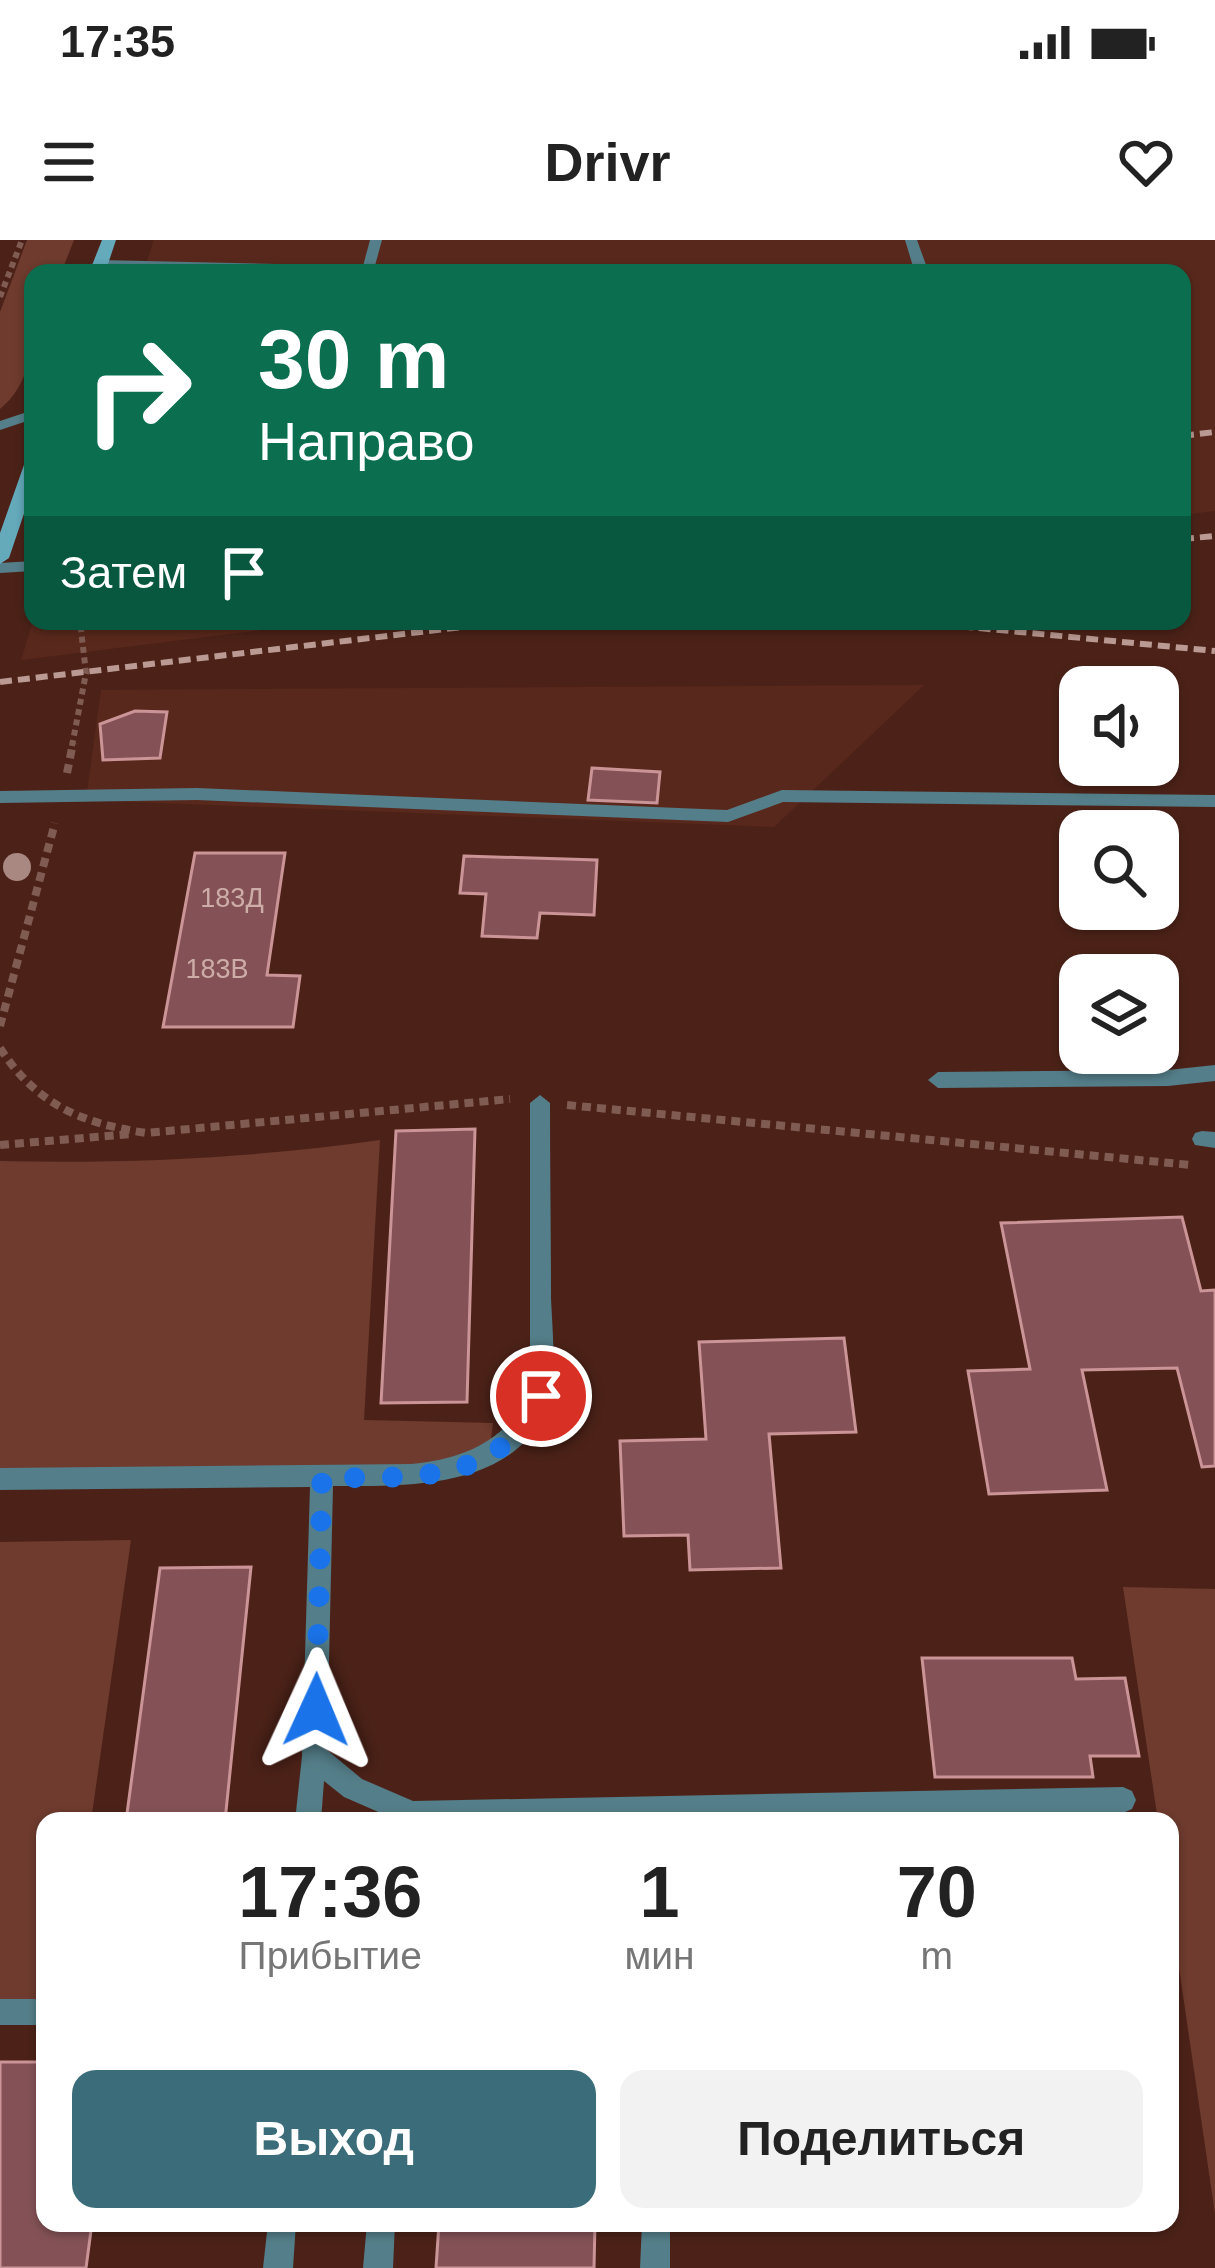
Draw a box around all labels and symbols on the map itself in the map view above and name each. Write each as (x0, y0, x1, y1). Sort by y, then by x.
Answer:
house number: 183Д (200, 883, 264, 913)
house number: 183В (185, 954, 249, 984)
pin (490, 1345, 592, 1447)
position arrow (253, 1647, 379, 1773)

